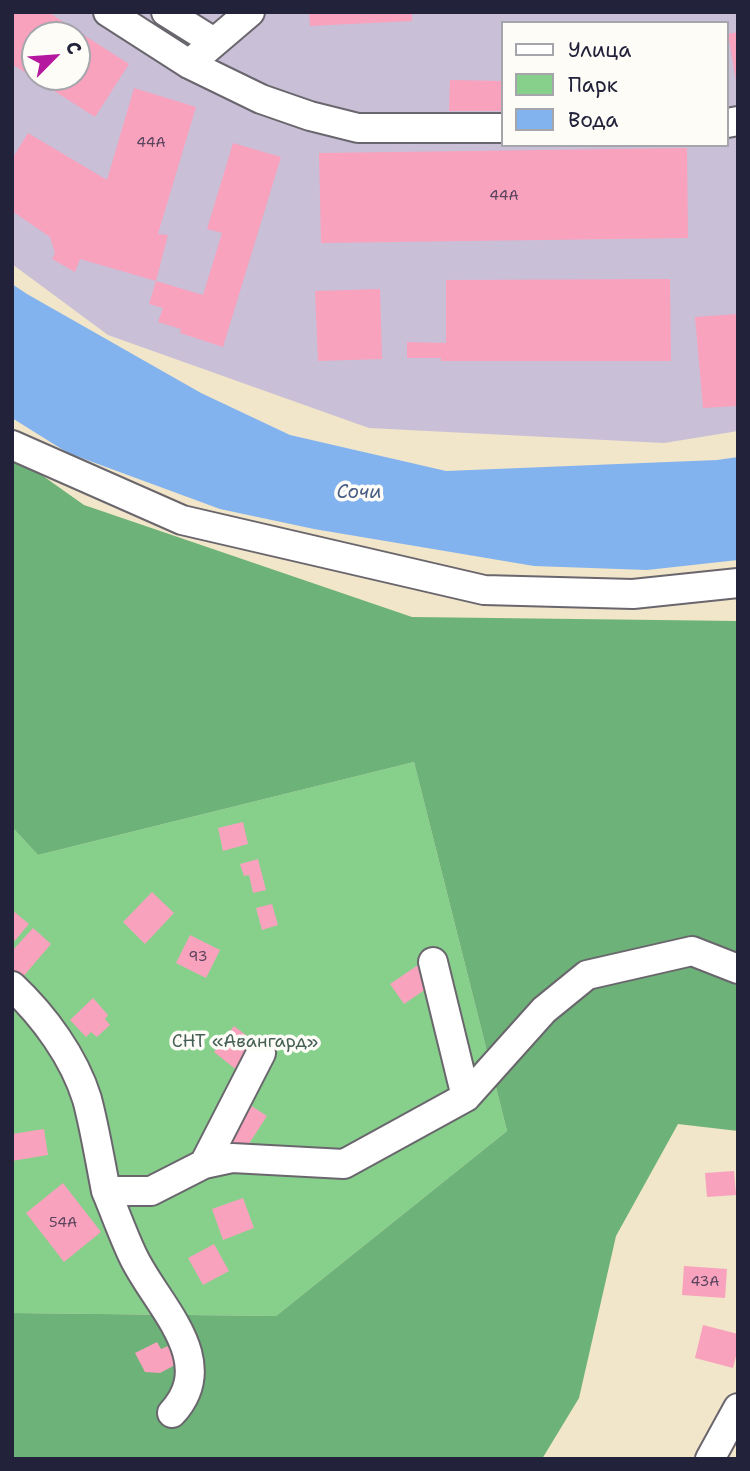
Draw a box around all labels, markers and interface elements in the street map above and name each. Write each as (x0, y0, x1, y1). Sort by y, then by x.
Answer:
north arrow (21, 21, 91, 91)
legend (502, 21, 729, 147)
text: Улица (568, 36, 631, 64)
text: С (60, 37, 87, 58)
text: Парк (568, 71, 618, 99)
text: Вода (568, 106, 618, 134)
house number: 44А (136, 135, 166, 151)
house number: 44А (489, 188, 519, 204)
water label: Сочи (336, 482, 382, 504)
house number: 93 (189, 949, 207, 965)
park label: СНТ «Авангард» (172, 1031, 318, 1053)
house number: 54А (49, 1215, 77, 1231)
house number: 43А (691, 1274, 719, 1290)

